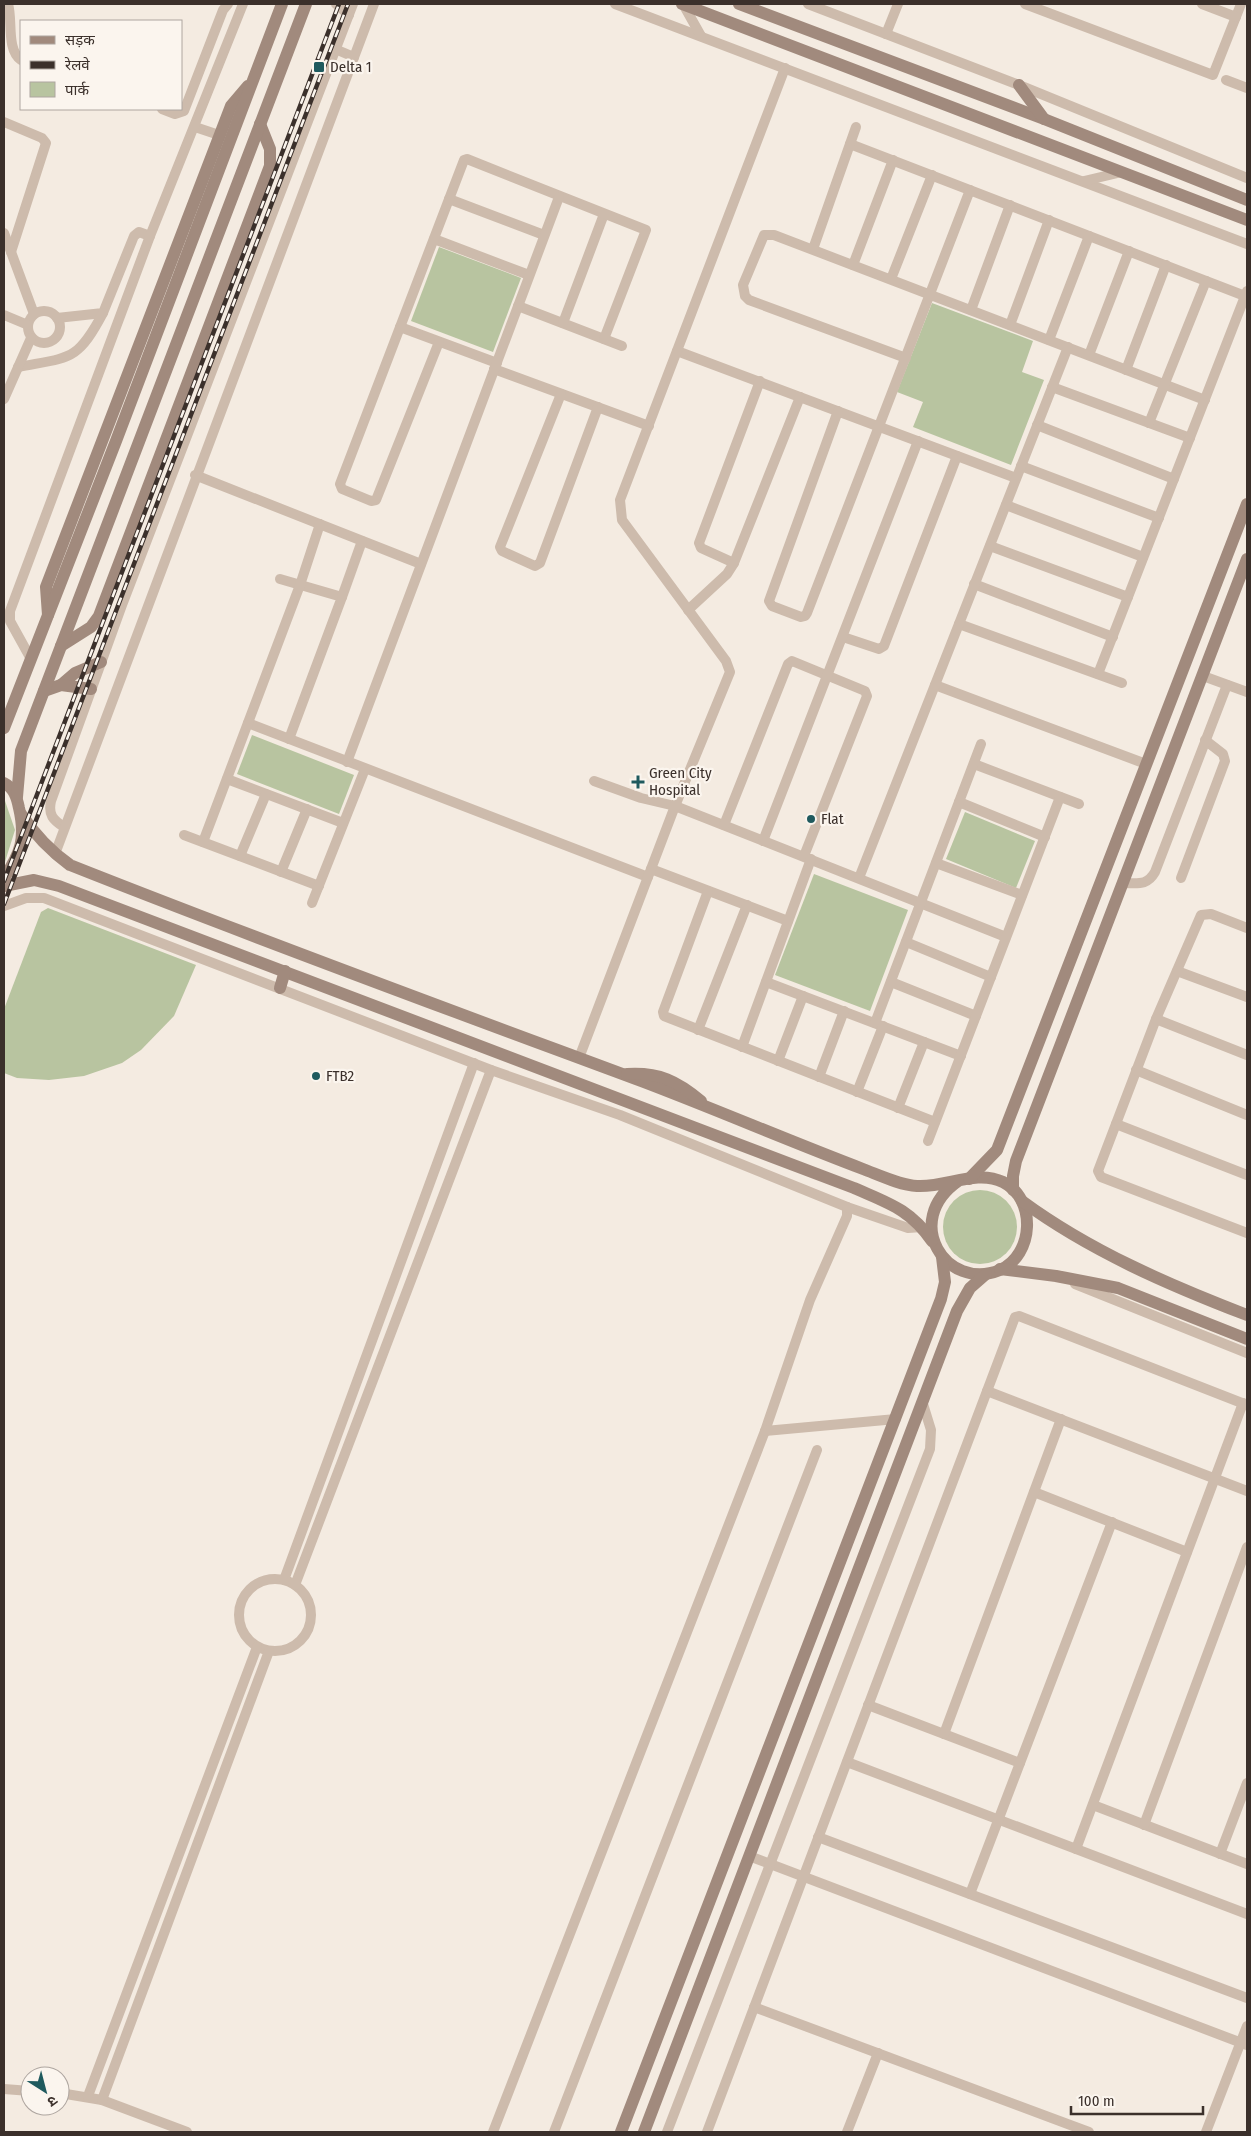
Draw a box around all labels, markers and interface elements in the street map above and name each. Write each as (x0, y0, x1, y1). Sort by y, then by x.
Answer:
legend (20, 20, 182, 110)
text: सड़क (65, 31, 95, 49)
text: रेलवे (64, 56, 90, 74)
place label: Delta 1 (330, 58, 372, 76)
marker: Delta 1 (312, 60, 326, 74)
text: पार्क (65, 81, 89, 99)
place label: Green City Hospital (649, 764, 712, 799)
marker: Green City Hospital (631, 775, 645, 789)
place label: Flat (821, 810, 844, 828)
marker: Flat (805, 813, 817, 825)
place label: FTB2 (326, 1067, 355, 1085)
marker: FTB2 (310, 1070, 322, 1082)
north arrow (20, 2066, 70, 2116)
scale bar (1071, 2084, 1204, 2116)
text: उ (43, 2092, 61, 2111)
text: 100 m (1078, 2092, 1115, 2110)

